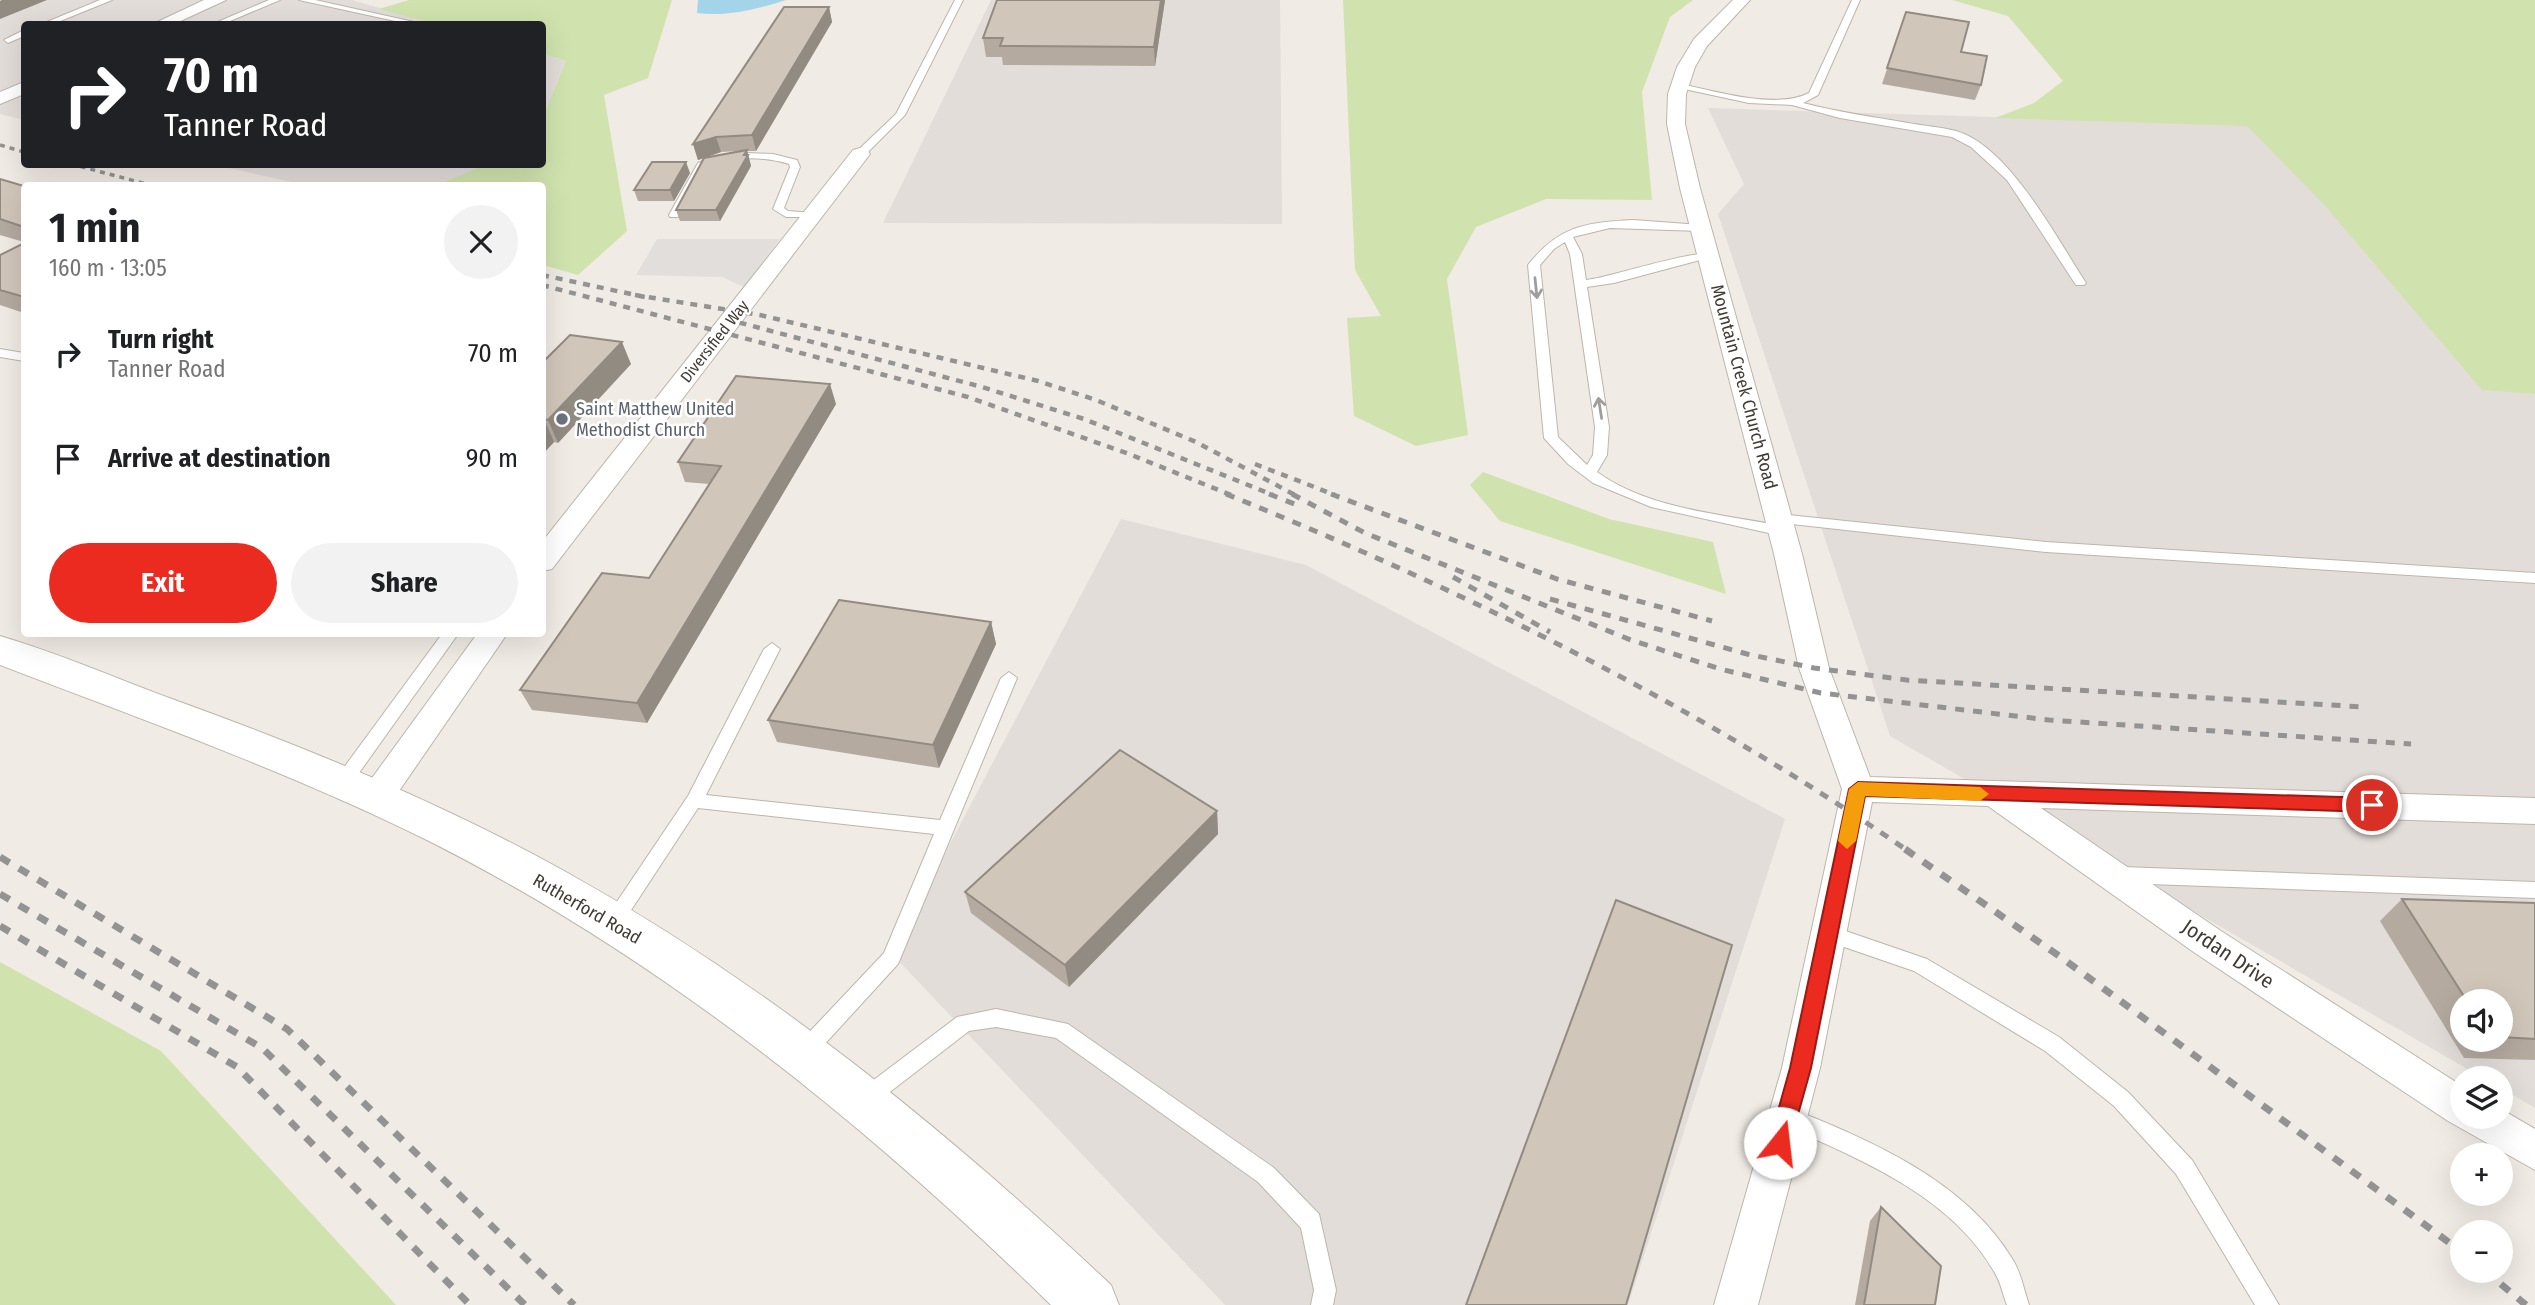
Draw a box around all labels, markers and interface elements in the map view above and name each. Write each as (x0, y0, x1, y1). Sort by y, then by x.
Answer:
text: 70 m (164, 46, 259, 105)
icon: right (49, 49, 140, 140)
text: Tanner Road (164, 106, 327, 144)
text: 1 min (49, 203, 140, 253)
button: close (444, 205, 518, 279)
text: 160 m · 13:05 (49, 254, 167, 282)
one-way arrow (1530, 276, 1543, 299)
street label: Mountain Creek Church Road (1706, 282, 1782, 492)
street label: Diversified Way (676, 296, 753, 386)
text: Turn right (108, 324, 214, 355)
icon: right (49, 335, 87, 373)
text: 70 m (468, 338, 518, 369)
text: Tanner Road (108, 355, 225, 383)
one-way arrow (1593, 397, 1606, 420)
place label: Saint Matthew United Methodist Church (576, 398, 734, 441)
marker: Saint Matthew United Methodist Church (554, 411, 570, 427)
icon: arrive (49, 440, 87, 478)
text: Arrive at destination (108, 443, 331, 474)
text: 90 m (466, 443, 518, 474)
button: Exit (49, 543, 277, 623)
button: Share (291, 543, 518, 623)
pin (2342, 775, 2402, 835)
icon: arrive (2353, 786, 2391, 824)
street label: Rutherford Road (529, 869, 645, 949)
street label: Jordan Drive (2177, 914, 2279, 994)
map controls (2450, 989, 2513, 1283)
button: sound (2450, 989, 2513, 1052)
button: layers (2450, 1066, 2513, 1129)
position arrow (1743, 1106, 1817, 1180)
button: + (2450, 1143, 2513, 1206)
button: − (2450, 1220, 2513, 1283)

